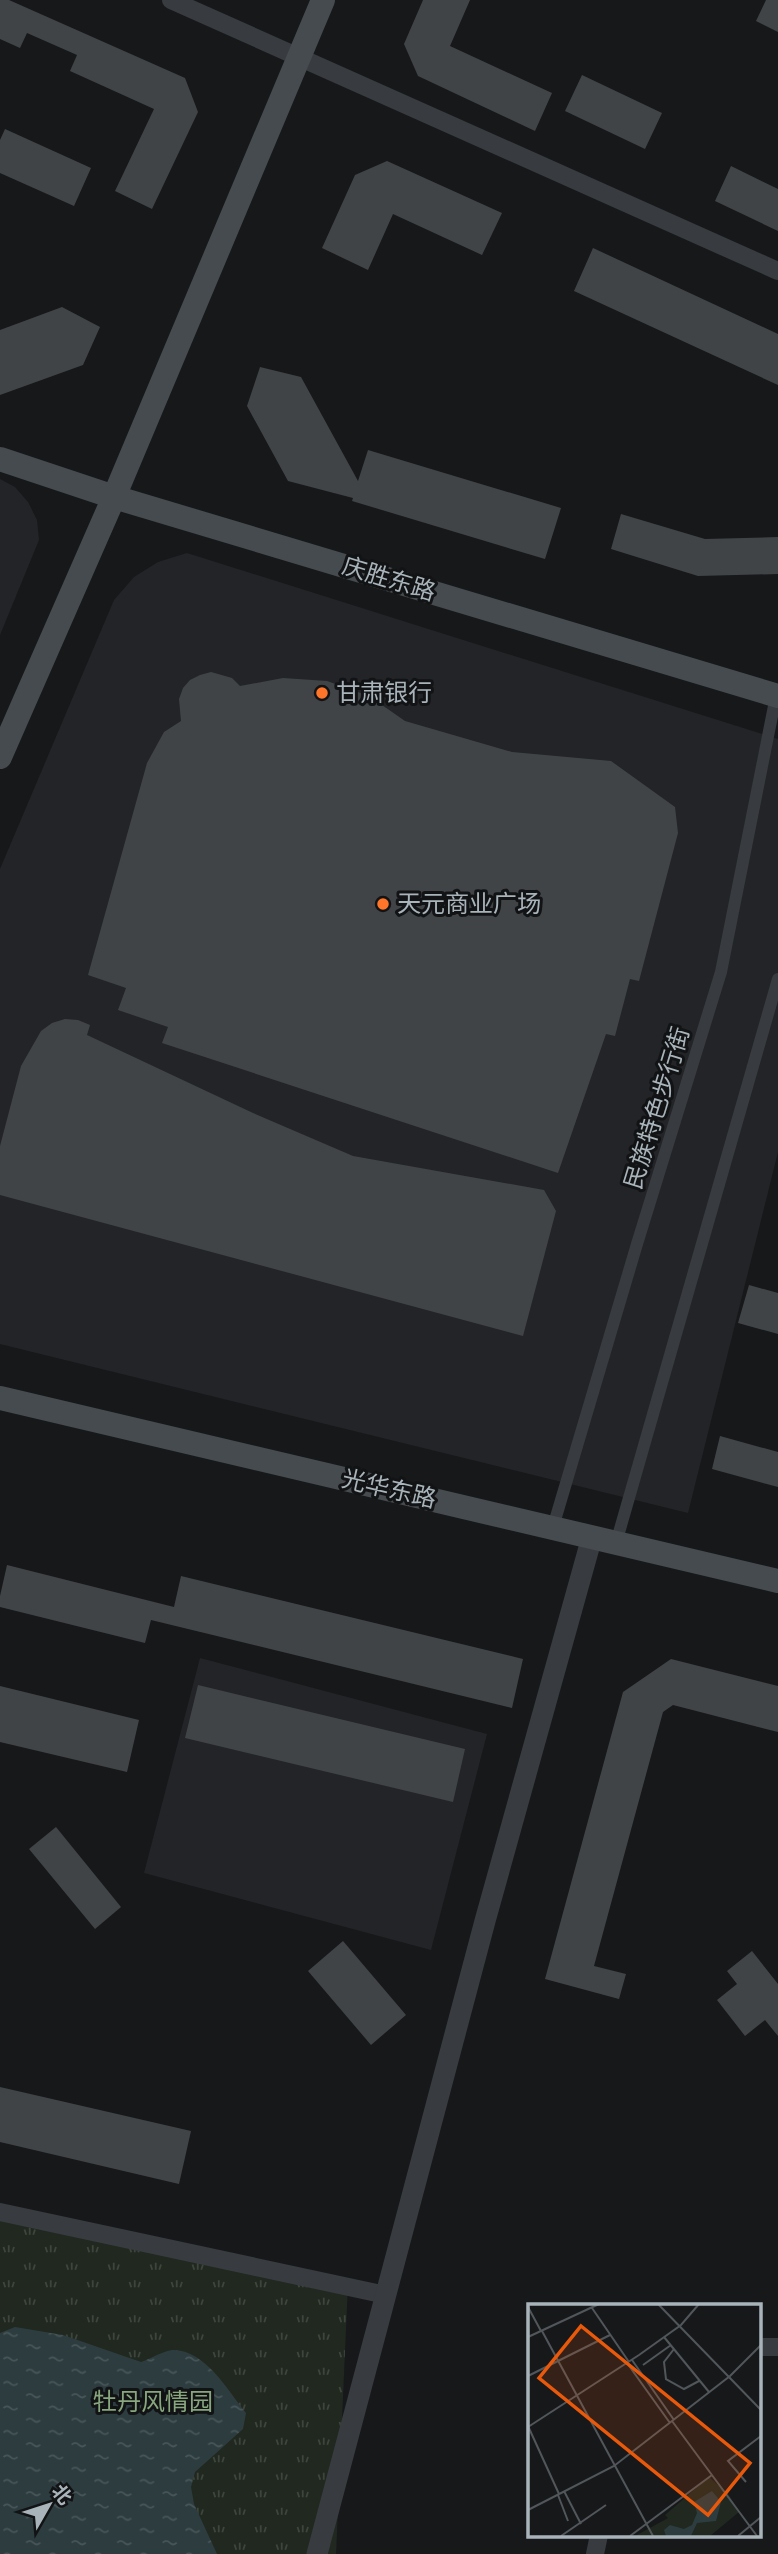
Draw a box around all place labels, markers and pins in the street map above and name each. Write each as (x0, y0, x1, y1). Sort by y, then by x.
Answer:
place label: 甘肃银行 (336, 678, 432, 707)
marker: 甘肃银行 (314, 685, 330, 701)
place label: 天元商业广场 (397, 889, 541, 918)
marker: 天元商业广场 (375, 896, 391, 912)

